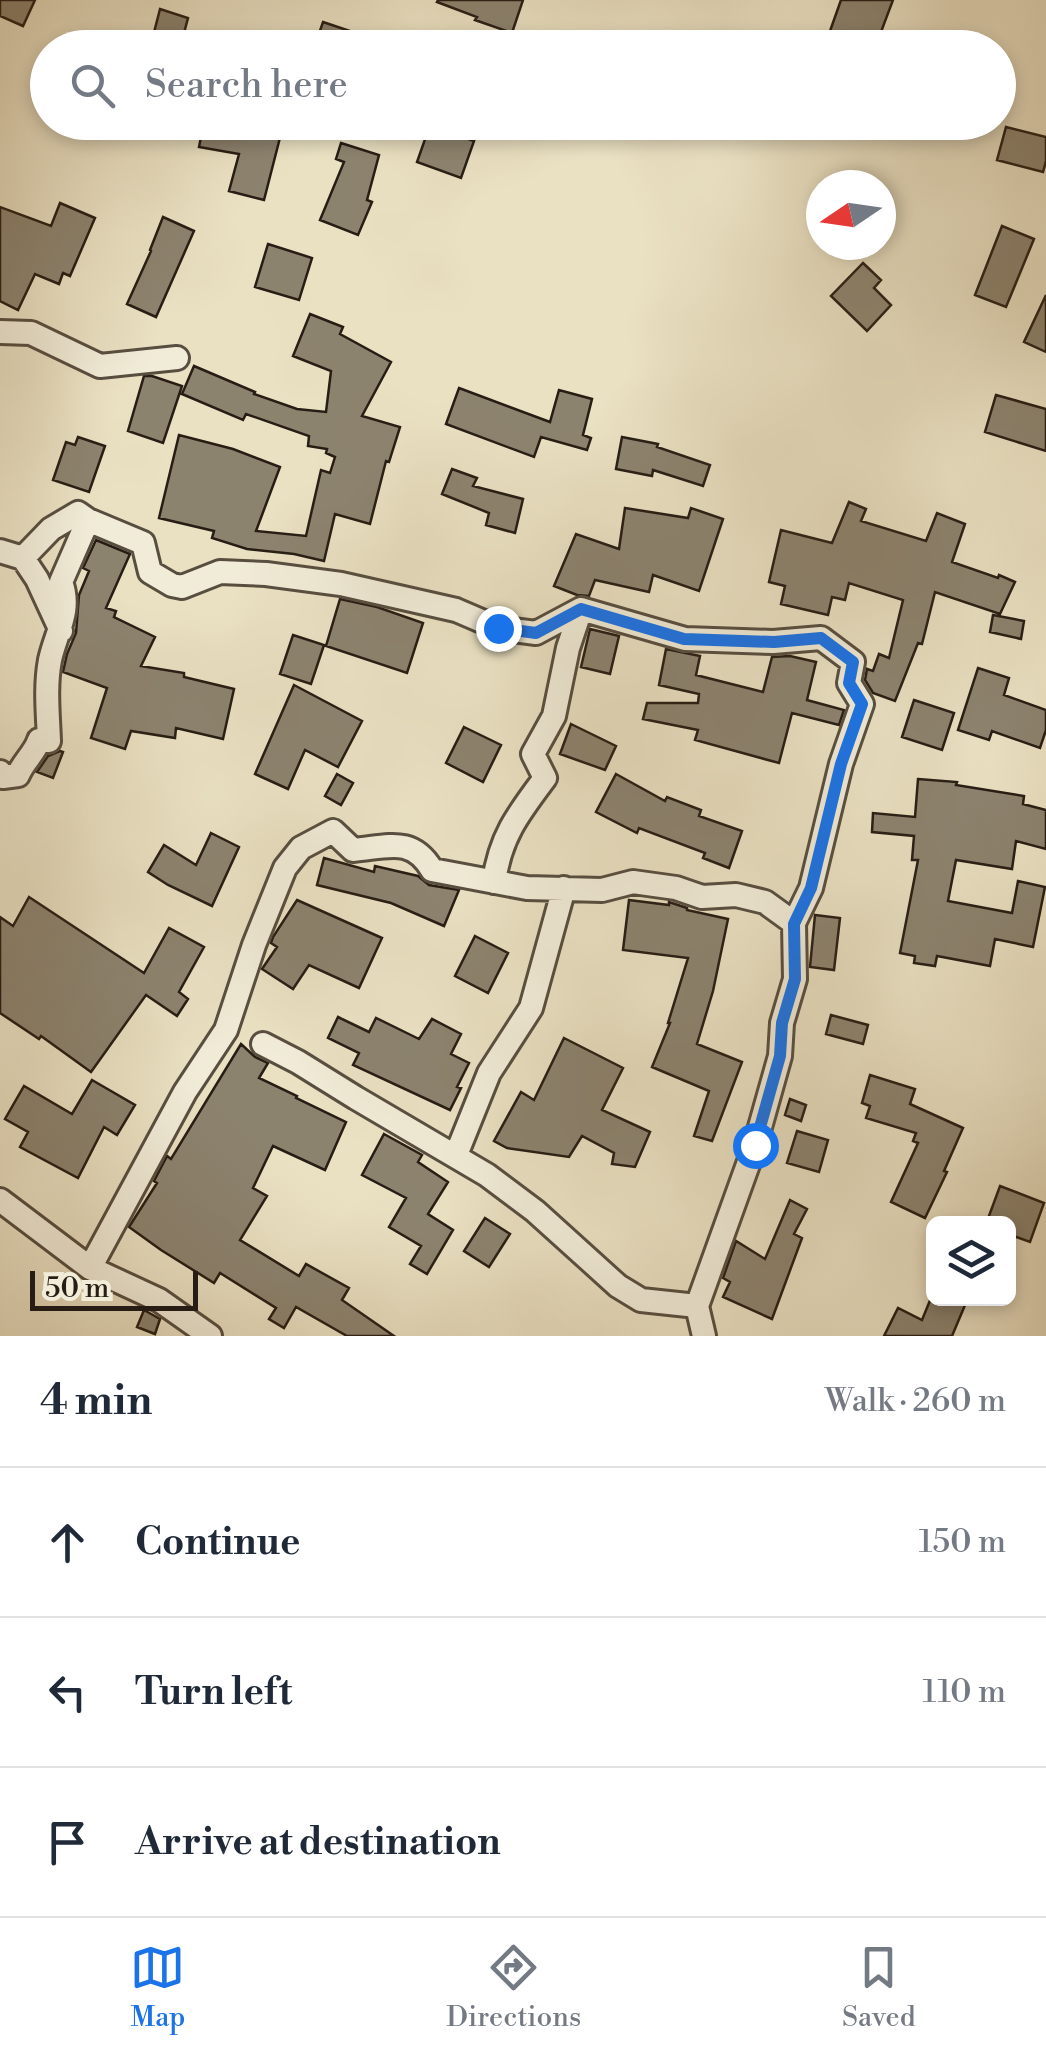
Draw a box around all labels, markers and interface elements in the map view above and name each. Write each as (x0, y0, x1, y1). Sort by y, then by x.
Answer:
search box (30, 30, 1016, 140)
icon: search (65, 58, 120, 113)
text: Search here (145, 62, 348, 109)
north arrow (806, 170, 896, 260)
route end (476, 606, 522, 652)
route start (733, 1123, 779, 1169)
map controls (926, 1216, 1016, 1306)
button: layers (926, 1216, 1016, 1306)
scale bar (30, 1266, 198, 1310)
text: 50 m (45, 1271, 109, 1306)
text: 4 min (40, 1375, 152, 1428)
text: Walk · 260 m (825, 1381, 1006, 1421)
icon: ahead (40, 1515, 95, 1570)
text: Continue (135, 1519, 300, 1566)
text: 150 m (919, 1522, 1006, 1562)
icon: left (40, 1665, 95, 1720)
text: Turn left (135, 1669, 292, 1716)
text: 110 m (923, 1672, 1006, 1712)
icon: arrive (40, 1815, 95, 1870)
text: Arrive at destination (135, 1819, 501, 1866)
tab: Map (130, 1940, 185, 2035)
tab: Directions (446, 1940, 581, 2035)
tab: Saved (842, 1940, 916, 2035)

